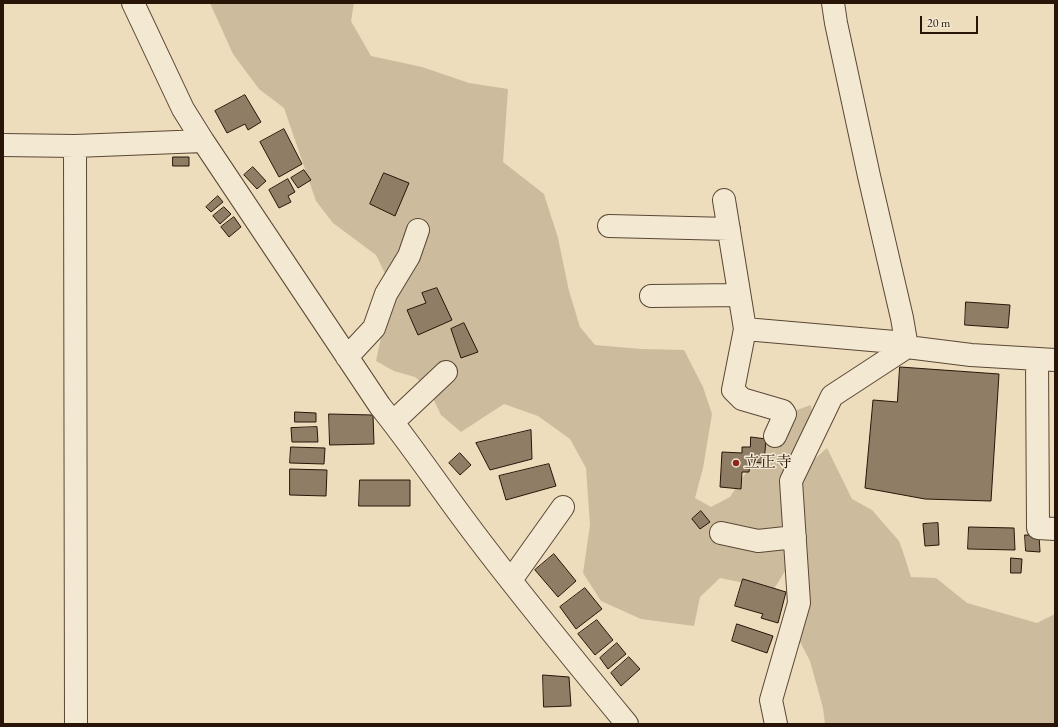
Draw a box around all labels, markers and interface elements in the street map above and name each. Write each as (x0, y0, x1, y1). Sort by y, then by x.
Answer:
scale bar (922, 8, 980, 34)
text: 20 m (927, 15, 950, 31)
place label: 立正寺 (744, 453, 792, 473)
marker: 立正寺 (731, 458, 741, 468)

